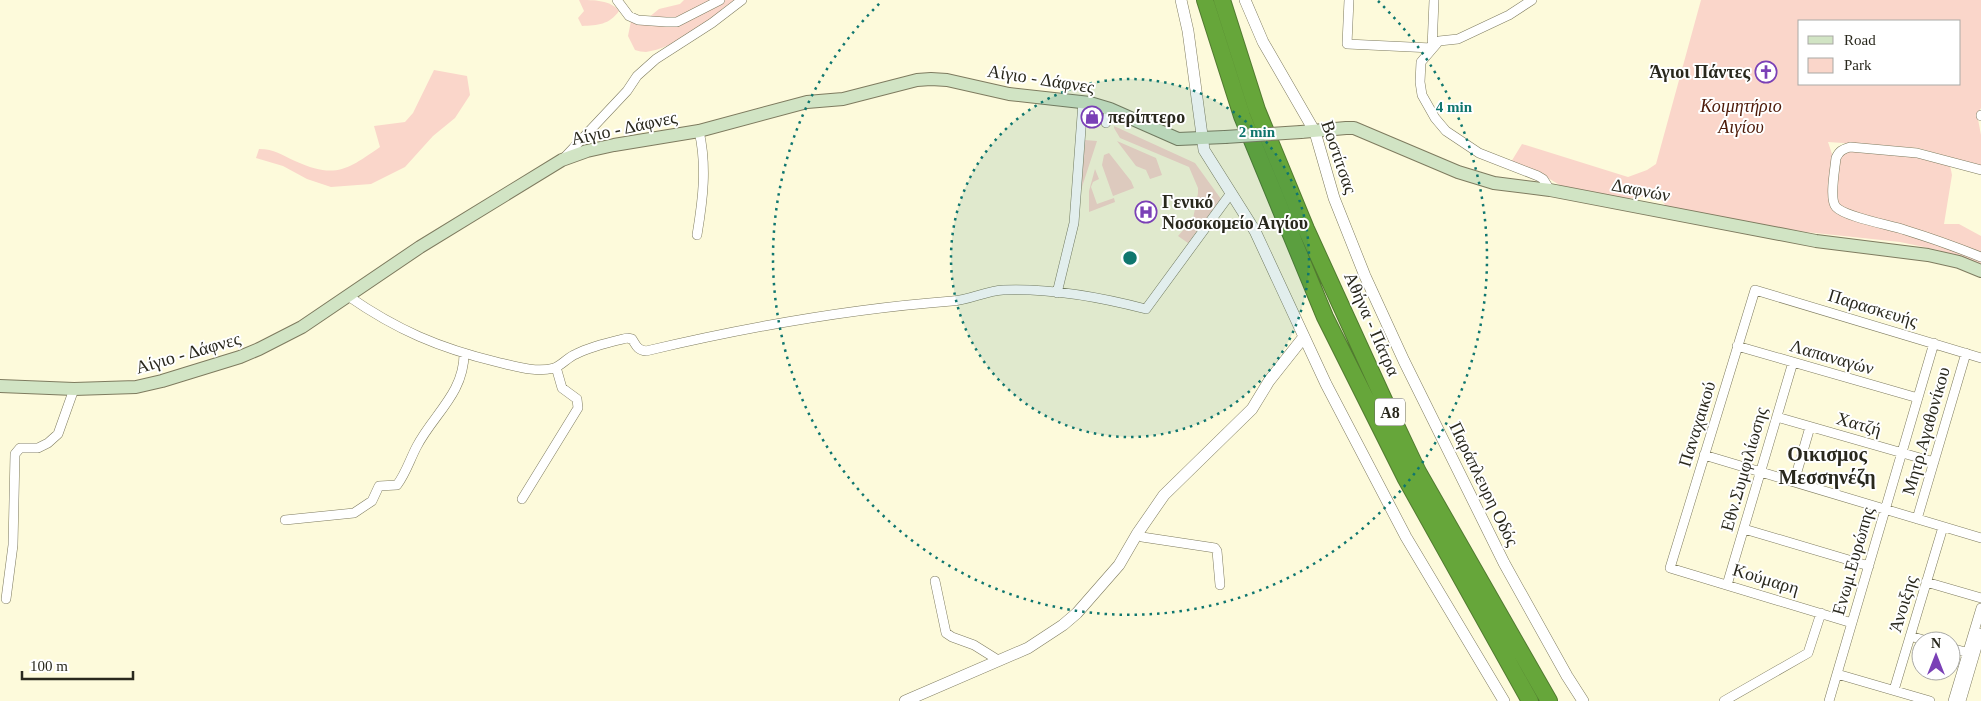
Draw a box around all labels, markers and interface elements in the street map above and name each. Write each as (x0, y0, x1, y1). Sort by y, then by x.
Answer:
legend (1798, 20, 1961, 85)
text: Road (1844, 32, 1876, 48)
text: Park (1844, 57, 1872, 73)
church icon: Άγιοι Πάντες (1754, 60, 1778, 84)
street label: Αίγιο - Δάφνες (986, 61, 1096, 97)
place label: Άγιοι Πάντες (1649, 62, 1750, 82)
park label: Κοιμητήριο Αιγίου (1699, 96, 1782, 137)
text: 4 min (1436, 99, 1473, 115)
shop icon: περίπτερο (1080, 105, 1104, 129)
street label: Αίγιο - Δάφνες (569, 107, 679, 149)
place label: περίπτερο (1108, 107, 1185, 127)
street label: Βοστίτσας (1317, 118, 1361, 196)
text: 2 min (1239, 124, 1276, 140)
street label: Δαφνών (1610, 175, 1672, 205)
place label: Γενικό Νοσοκομείο Αιγίου (1162, 192, 1308, 233)
hospital icon: Γενικό Νοσοκομείο Αιγίου (1134, 200, 1158, 224)
centre of rings (1121, 249, 1139, 267)
street label: Αθήνα - Πάτρα (1340, 269, 1404, 380)
street label: Παρασκευής (1826, 285, 1920, 331)
street label: Αίγιο - Δάφνες (133, 329, 243, 377)
street label: Λαπαναγών (1788, 335, 1876, 379)
street label: Μητρ.Αγαθονίκου (1898, 364, 1954, 497)
street label: Παναχαικού (1675, 379, 1720, 469)
road number: Α8 (1375, 398, 1405, 426)
street label: Εθν.Συμφιλίωσης (1717, 405, 1771, 533)
street label: Χατζή (1834, 408, 1884, 440)
street label: Παράπλευρη Οδός (1445, 419, 1523, 549)
district label: Οικισμος Μεσσηνέζη (1778, 443, 1876, 489)
street label: Ενωμ.Ευρώπης (1828, 505, 1878, 617)
street label: Κούμαρη (1730, 559, 1802, 599)
street label: Άνοιξης (1885, 573, 1921, 635)
north arrow (1911, 631, 1961, 681)
text: N (1931, 636, 1941, 651)
scale bar (22, 648, 134, 680)
text: 100 m (30, 658, 68, 674)

